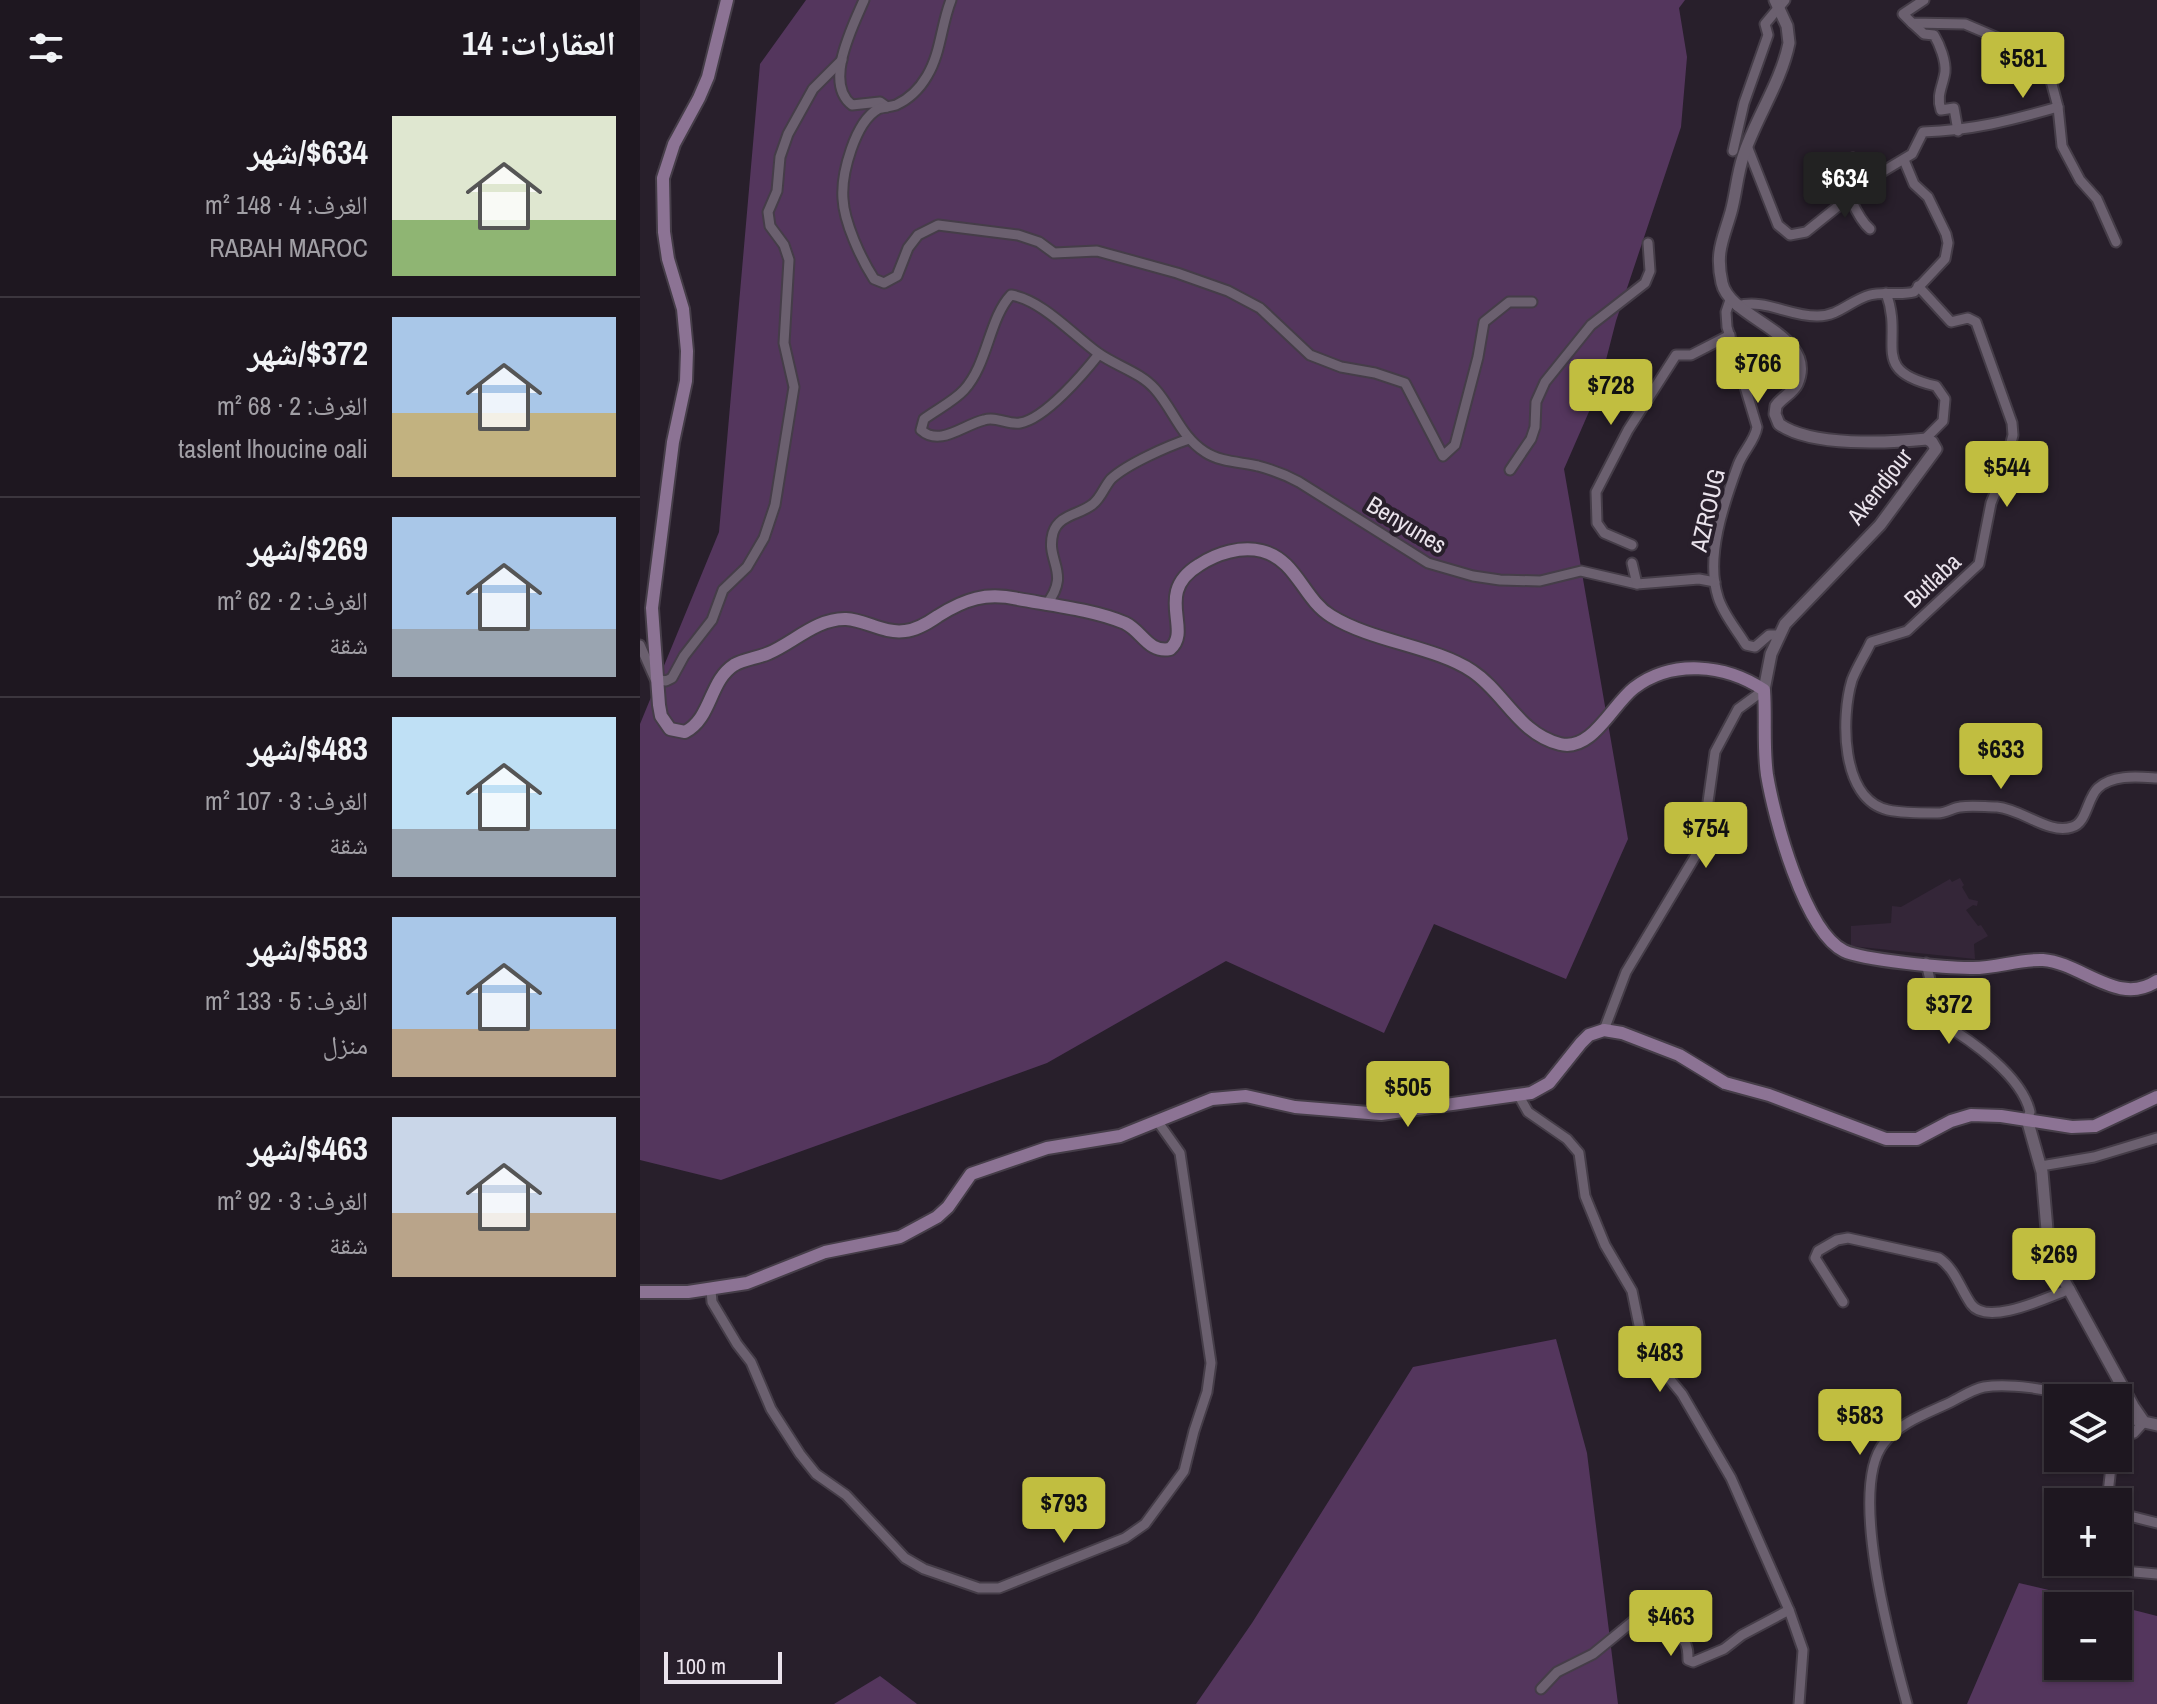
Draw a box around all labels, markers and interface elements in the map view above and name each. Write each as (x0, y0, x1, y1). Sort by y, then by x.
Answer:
text: العقارات: 14 (462, 20, 616, 66)
icon: filters (24, 26, 68, 70)
pin: $581 (1976, 32, 2070, 100)
text: $581 (1999, 40, 2047, 75)
text: $634/شهر (247, 129, 368, 175)
icon: home (456, 148, 552, 244)
pin: $634 (1798, 152, 1892, 220)
text: $634 (1821, 160, 1869, 195)
text: الغرف: 4 · 148 m² (205, 187, 368, 222)
text: RABAH MAROC (209, 230, 368, 265)
text: $372/شهر (247, 330, 368, 376)
pin: $766 (1711, 337, 1805, 405)
text: $766 (1734, 345, 1782, 380)
icon: home (456, 349, 552, 445)
pin: $728 (1564, 359, 1658, 427)
text: $728 (1587, 367, 1635, 402)
text: الغرف: 2 · 68 m² (217, 388, 368, 423)
text: taslent lhoucine oali (178, 431, 368, 466)
street label: Akendjour (1838, 441, 1919, 532)
pin: $544 (1960, 441, 2054, 509)
text: $544 (1983, 449, 2031, 484)
street label: AZROUG (1682, 465, 1732, 556)
street label: Benyunes (1361, 488, 1453, 560)
text: $269/شهر (247, 525, 368, 571)
street label: Butlaba (1897, 546, 1967, 614)
icon: home (456, 549, 552, 645)
text: الغرف: 2 · 62 m² (217, 583, 368, 618)
text: شقة (329, 627, 368, 662)
pin: $633 (1954, 723, 2048, 791)
text: $483/شهر (247, 725, 368, 771)
text: $633 (1977, 731, 2025, 766)
icon: home (456, 749, 552, 845)
text: الغرف: 3 · 107 m² (205, 783, 368, 818)
pin: $754 (1659, 802, 1753, 870)
text: $754 (1682, 810, 1730, 845)
text: شقة (329, 827, 368, 862)
text: $583/شهر (247, 925, 368, 971)
icon: home (456, 949, 552, 1045)
pin: $372 (1902, 978, 1996, 1046)
text: الغرف: 5 · 133 m² (205, 983, 368, 1018)
text: $372 (1925, 986, 1973, 1021)
text: منزل (323, 1027, 368, 1062)
pin: $505 (1361, 1061, 1455, 1129)
text: $505 (1384, 1069, 1432, 1104)
text: $463/شهر (247, 1125, 368, 1171)
icon: home (456, 1149, 552, 1245)
text: الغرف: 3 · 92 m² (217, 1183, 368, 1218)
text: شقة (329, 1227, 368, 1262)
pin: $269 (2007, 1228, 2101, 1296)
text: $269 (2030, 1236, 2078, 1271)
pin: $483 (1613, 1326, 1707, 1394)
text: $483 (1636, 1334, 1684, 1369)
map controls (2044, 1384, 2132, 1680)
button: layers (2044, 1384, 2132, 1472)
pin: $583 (1813, 1389, 1907, 1457)
text: $583 (1836, 1397, 1884, 1432)
pin: $793 (1017, 1477, 1111, 1545)
text: $793 (1040, 1485, 1088, 1520)
button: + (2044, 1488, 2132, 1576)
pin: $463 (1624, 1590, 1718, 1658)
button: − (2044, 1592, 2132, 1680)
text: $463 (1647, 1598, 1695, 1633)
scale bar (664, 1648, 782, 1684)
text: 100 m (676, 1651, 726, 1681)

